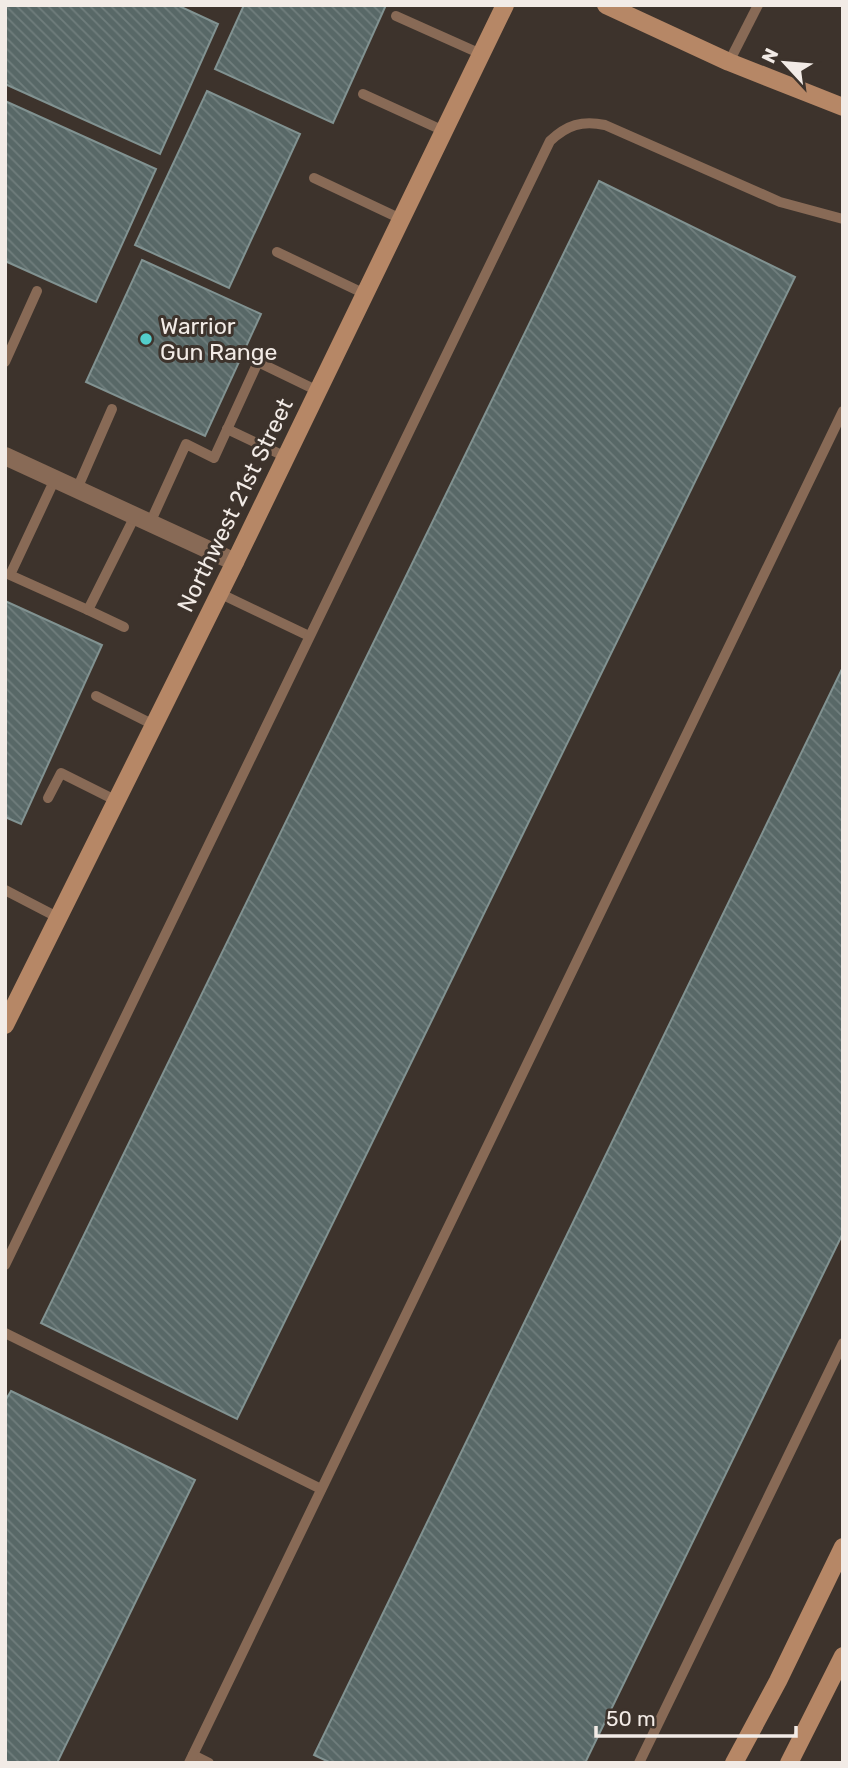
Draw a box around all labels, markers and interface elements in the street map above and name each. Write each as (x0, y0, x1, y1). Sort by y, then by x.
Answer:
north arrow (750, 28, 820, 98)
text: N (757, 45, 784, 67)
place label: Warrior Gun Range (160, 312, 277, 366)
marker: Warrior Gun Range (138, 331, 154, 347)
street label: Northwest 21st Street (171, 394, 299, 616)
scale bar (596, 1694, 796, 1738)
text: 50 m (606, 1706, 656, 1731)

